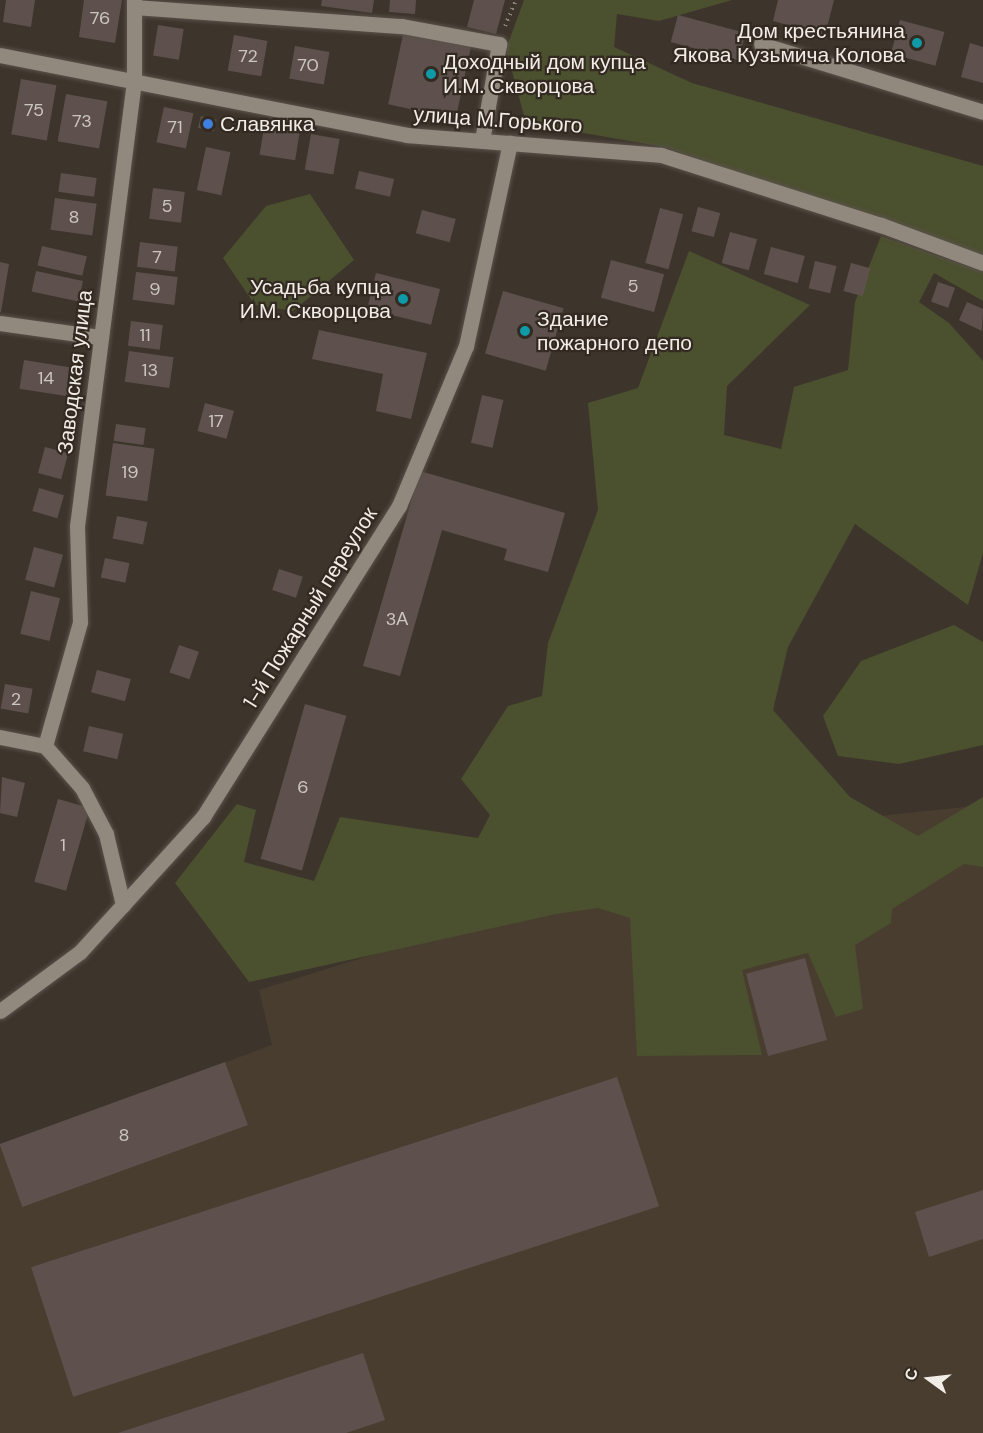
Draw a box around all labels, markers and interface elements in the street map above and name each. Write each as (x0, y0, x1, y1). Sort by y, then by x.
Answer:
house number: 76 (90, 7, 110, 29)
place label: Дом крестьянина Якова Кузьмича Колова (673, 18, 905, 68)
marker: Дом крестьянина Якова Кузьмича Колова (910, 36, 924, 50)
house number: 72 (238, 45, 258, 67)
place label: Доходный дом купца И.М. Скворцова (443, 49, 646, 99)
house number: 70 (297, 54, 319, 76)
marker: Доходный дом купца И.М. Скворцова (424, 67, 438, 81)
house number: 75 (24, 99, 44, 121)
street label: улица М.Горького (413, 102, 583, 138)
house number: 73 (72, 110, 92, 132)
place label: Славянка (220, 111, 314, 137)
house number: 71 (167, 116, 183, 138)
marker: Славянка (201, 117, 215, 131)
house number: 5 (162, 195, 172, 217)
house number: 8 (69, 206, 79, 228)
house number: 7 (152, 246, 162, 268)
place label: Усадьба купца И.М. Скворцова (240, 274, 391, 324)
house number: 5 (628, 275, 638, 297)
house number: 9 (149, 278, 161, 300)
street label: Заводская улица (52, 288, 98, 456)
marker: Усадьба купца И.М. Скворцова (396, 292, 410, 306)
place label: Здание пожарного депо (537, 306, 692, 356)
house number: 11 (139, 324, 151, 346)
marker: Здание пожарного депо (518, 324, 532, 338)
house number: 13 (142, 359, 158, 381)
house number: 14 (38, 367, 54, 389)
house number: 17 (208, 410, 224, 432)
house number: 19 (122, 461, 138, 483)
street label: 1-й Пожарный переулок (238, 503, 382, 713)
house number: 3А (386, 608, 408, 630)
house number: 2 (11, 688, 21, 710)
house number: 6 (297, 776, 309, 798)
house number: 1 (60, 834, 66, 856)
house number: 8 (119, 1124, 129, 1146)
north arrow (899, 1349, 959, 1409)
text: С (899, 1366, 923, 1383)

